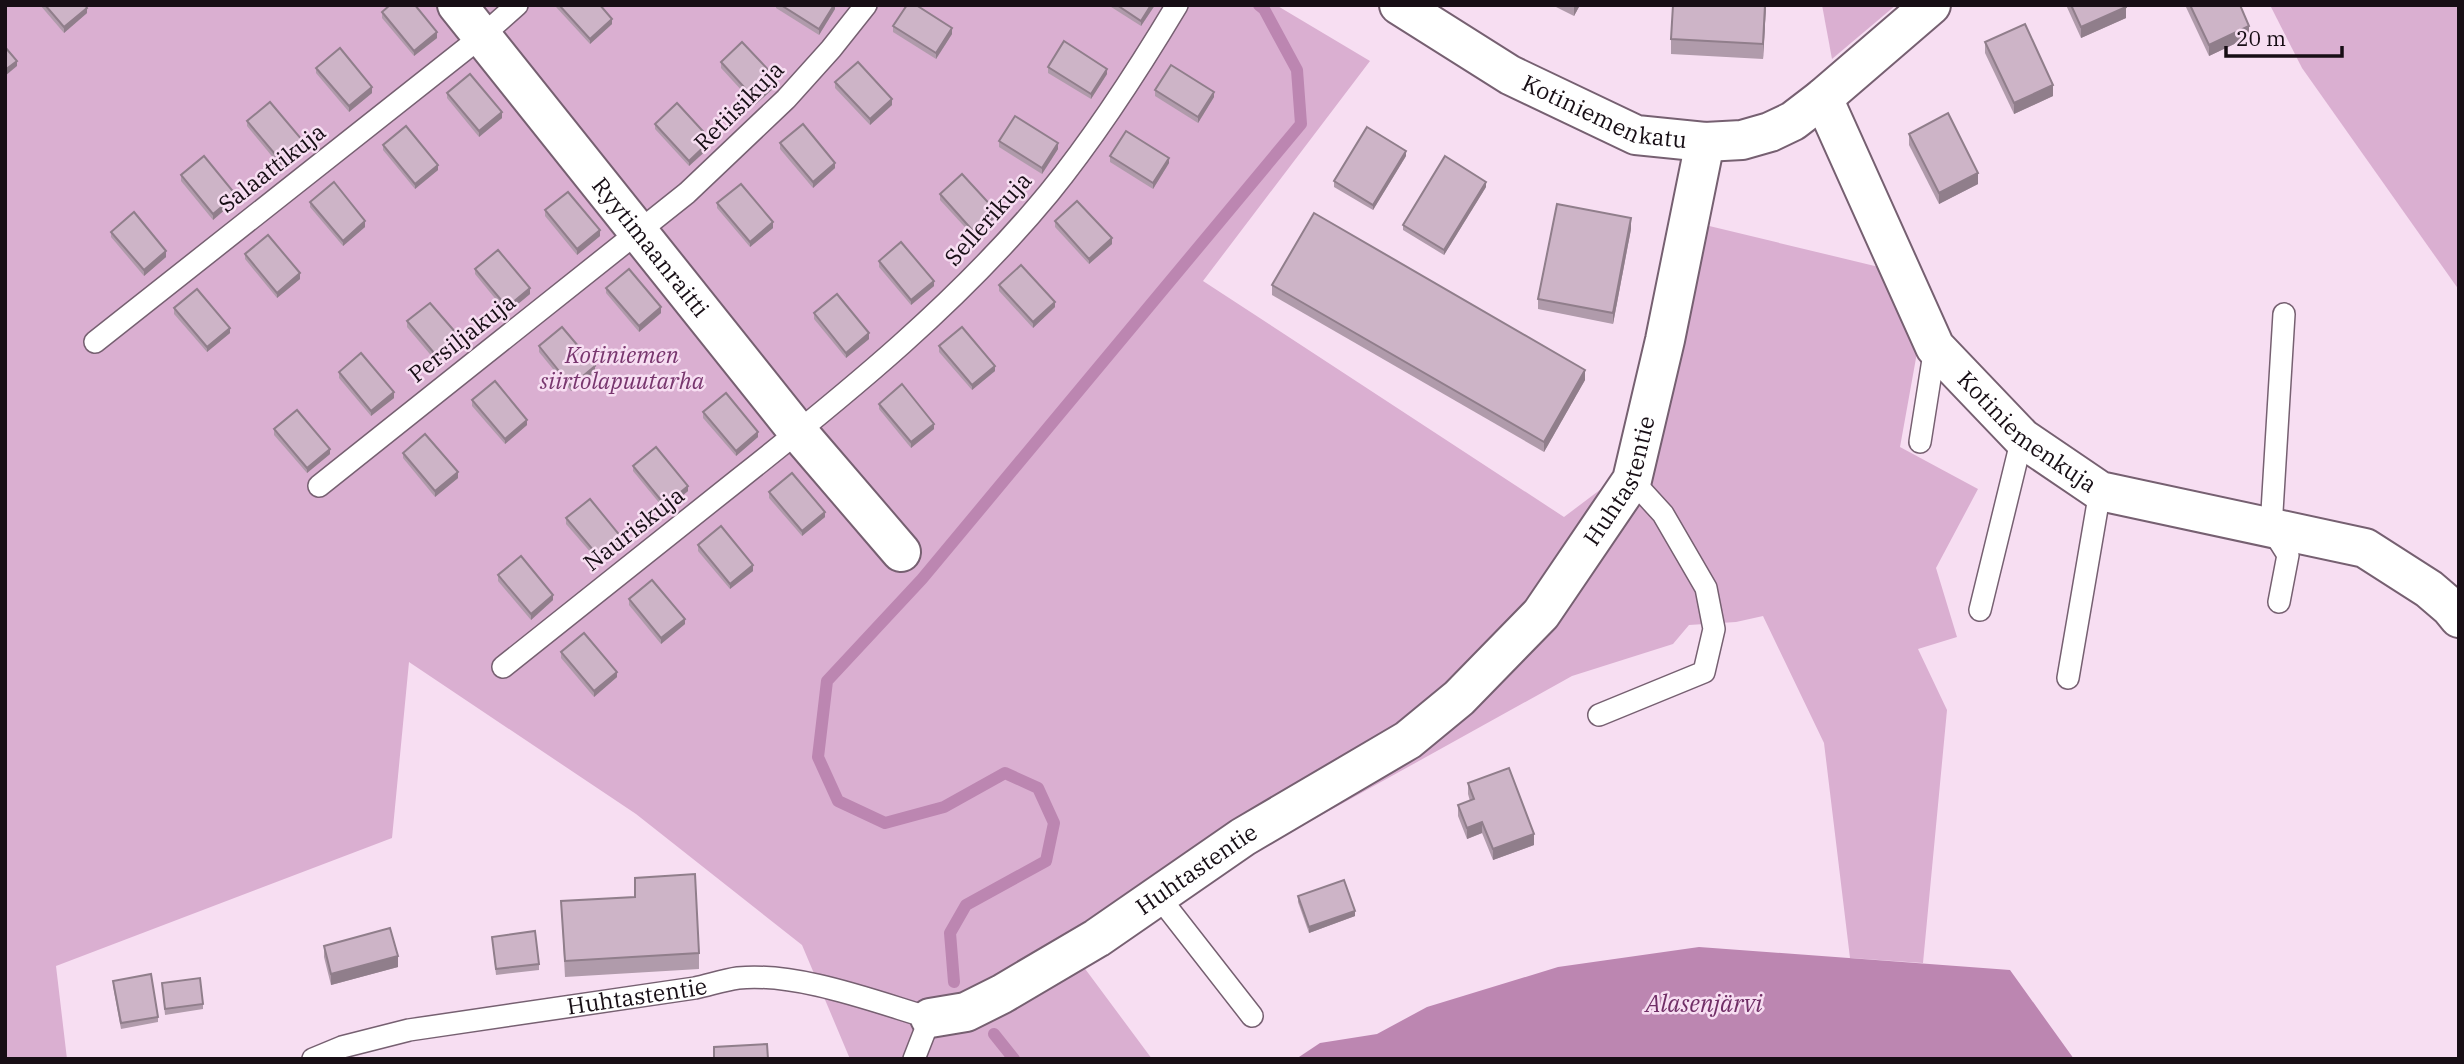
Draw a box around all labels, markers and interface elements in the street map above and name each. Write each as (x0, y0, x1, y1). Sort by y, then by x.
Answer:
scale bar (2226, 14, 2342, 58)
text: 20 m (2236, 24, 2286, 52)
street label: Retiisikuja (687, 54, 790, 157)
street label: Kotiniemenkatu (1518, 67, 1688, 154)
street label: Salaattikuja (212, 116, 331, 218)
street label: Sellerikuja (937, 165, 1037, 272)
street label: Ryytimaanraitti (586, 170, 716, 323)
street label: Persiljakuja (402, 286, 521, 389)
park label: Kotiniemen siirtolapuutarha (540, 339, 705, 395)
street label: Kotiniemenkuja (1952, 364, 2103, 499)
street label: Huhtastentie (1576, 413, 1661, 551)
street label: Nauriskuja (577, 479, 690, 577)
street label: Huhtastentie (1129, 816, 1262, 921)
street label: Huhtastentie (565, 970, 710, 1021)
water label: Alasenjärvi (1644, 987, 1763, 1019)

